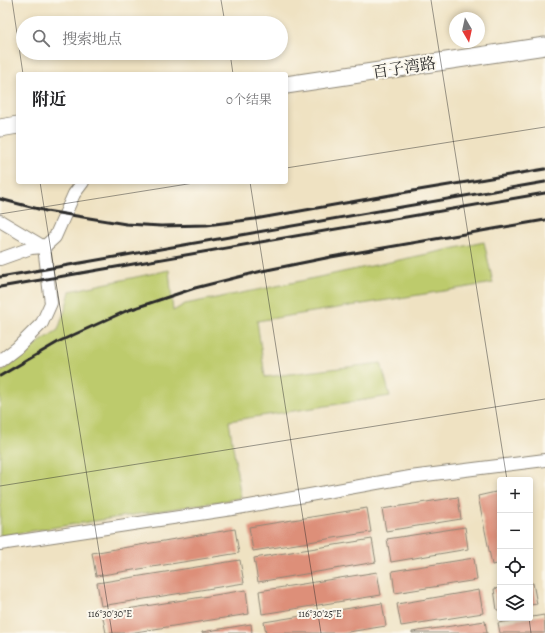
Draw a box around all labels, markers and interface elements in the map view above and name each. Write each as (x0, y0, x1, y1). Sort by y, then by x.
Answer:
north arrow (449, 12, 485, 48)
search box (16, 16, 288, 60)
icon: search (30, 27, 52, 49)
text: 搜索地点 (62, 29, 122, 49)
street label: 百子湾路 (371, 52, 437, 84)
text: 附近 (32, 88, 66, 111)
text: 0个结果 (226, 91, 272, 108)
map controls (497, 477, 533, 621)
button: + (497, 477, 533, 513)
button: − (497, 513, 533, 549)
button: locate (497, 549, 533, 585)
button: layers (497, 585, 533, 621)
text: 116°30'30"E (88, 607, 132, 620)
text: 116°30'25"E (298, 607, 342, 620)

